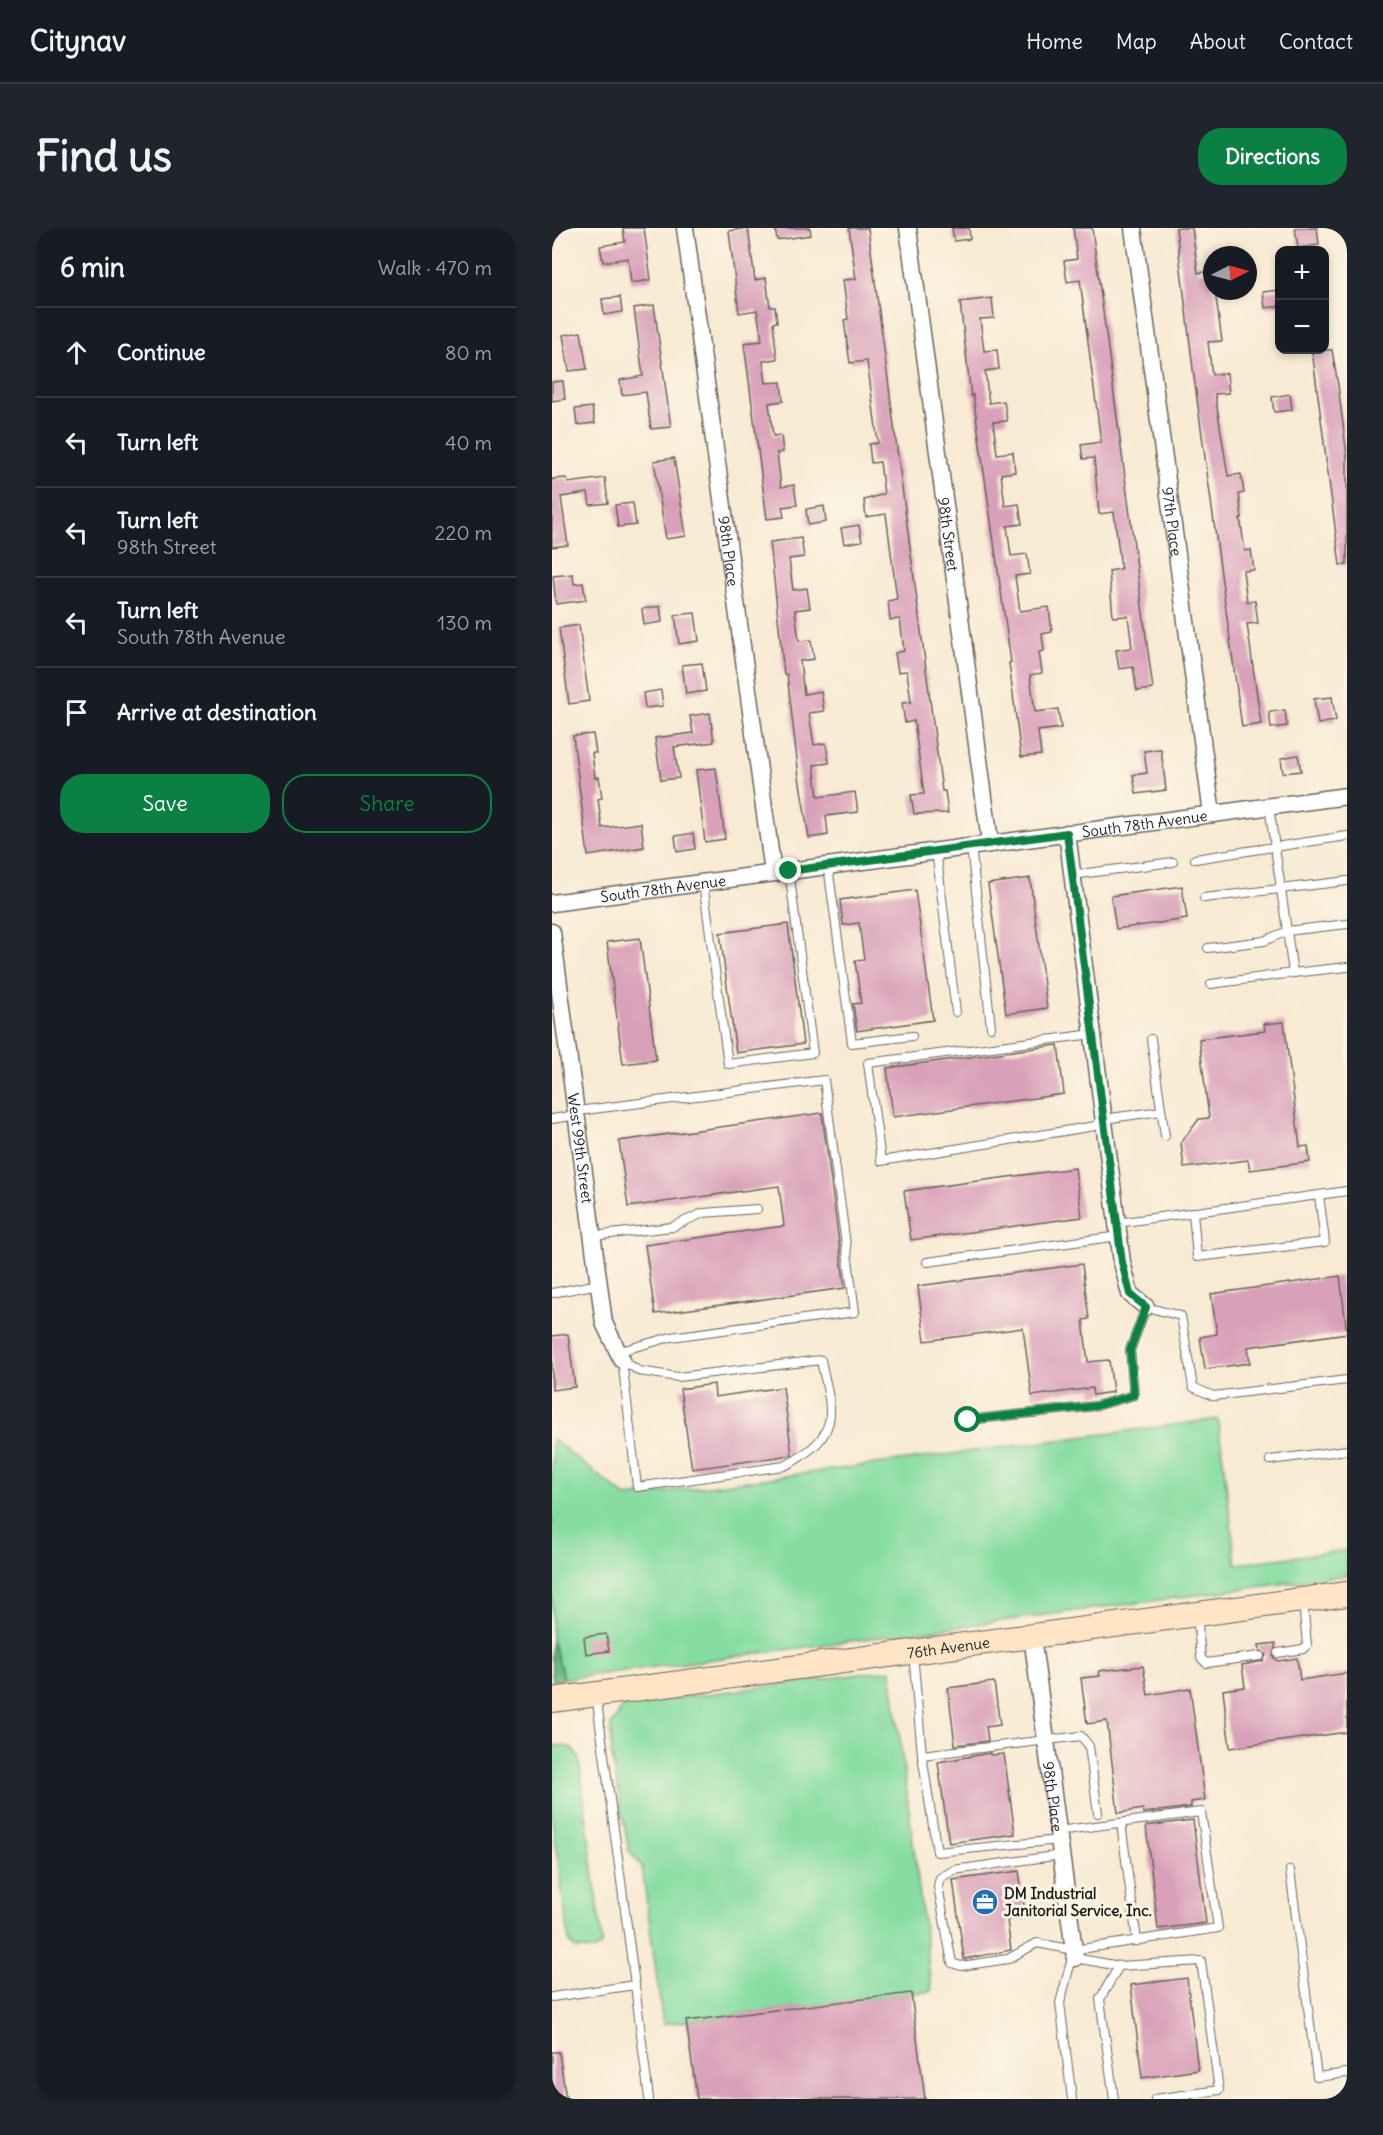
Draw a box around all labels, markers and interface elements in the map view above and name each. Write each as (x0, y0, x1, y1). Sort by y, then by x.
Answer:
text: Citynav (30, 23, 126, 59)
text: Home (1026, 28, 1083, 55)
text: Map (1116, 28, 1157, 55)
text: About (1190, 28, 1246, 55)
text: Contact (1279, 28, 1353, 55)
button: Directions (1198, 128, 1347, 185)
text: Find us (36, 130, 172, 182)
north arrow (1203, 246, 1257, 300)
map controls (1275, 246, 1329, 354)
button: + (1275, 246, 1329, 300)
text: 6 min (60, 251, 125, 284)
text: Walk · 470 m (378, 255, 492, 280)
button: − (1275, 300, 1329, 354)
icon: ahead (60, 336, 93, 369)
text: Continue (117, 338, 206, 366)
text: 80 m (445, 340, 492, 365)
icon: left (60, 426, 93, 459)
text: Turn left (117, 428, 198, 456)
text: 40 m (445, 430, 492, 455)
street label: 97th Place (1158, 486, 1187, 557)
street label: 98th Street (935, 496, 963, 573)
text: Turn left (117, 506, 198, 534)
street label: 98th Place (715, 515, 743, 587)
icon: left (60, 516, 93, 549)
text: 220 m (435, 520, 492, 545)
text: 98th Street (117, 534, 216, 559)
text: Turn left (117, 596, 198, 624)
icon: left (60, 606, 93, 639)
text: 130 m (437, 610, 492, 635)
text: South 78th Avenue (117, 624, 285, 649)
icon: arrive (60, 696, 93, 729)
text: Arrive at destination (117, 698, 317, 726)
button: Save (60, 774, 270, 833)
button: Share (282, 774, 492, 833)
street label: South 78th Avenue (1081, 805, 1209, 841)
route end (775, 857, 801, 883)
street label: South 78th Avenue (599, 870, 727, 906)
street label: West 99th Street (564, 1092, 597, 1205)
route start (954, 1406, 980, 1432)
street label: 76th Avenue (906, 1632, 991, 1662)
street label: 98th Place (1039, 1760, 1068, 1833)
place label: DM Industrial Janitorial Service, Inc. (1004, 1884, 1152, 1920)
office icon: DM Industrial Janitorial Service, Inc. (970, 1887, 1000, 1917)

